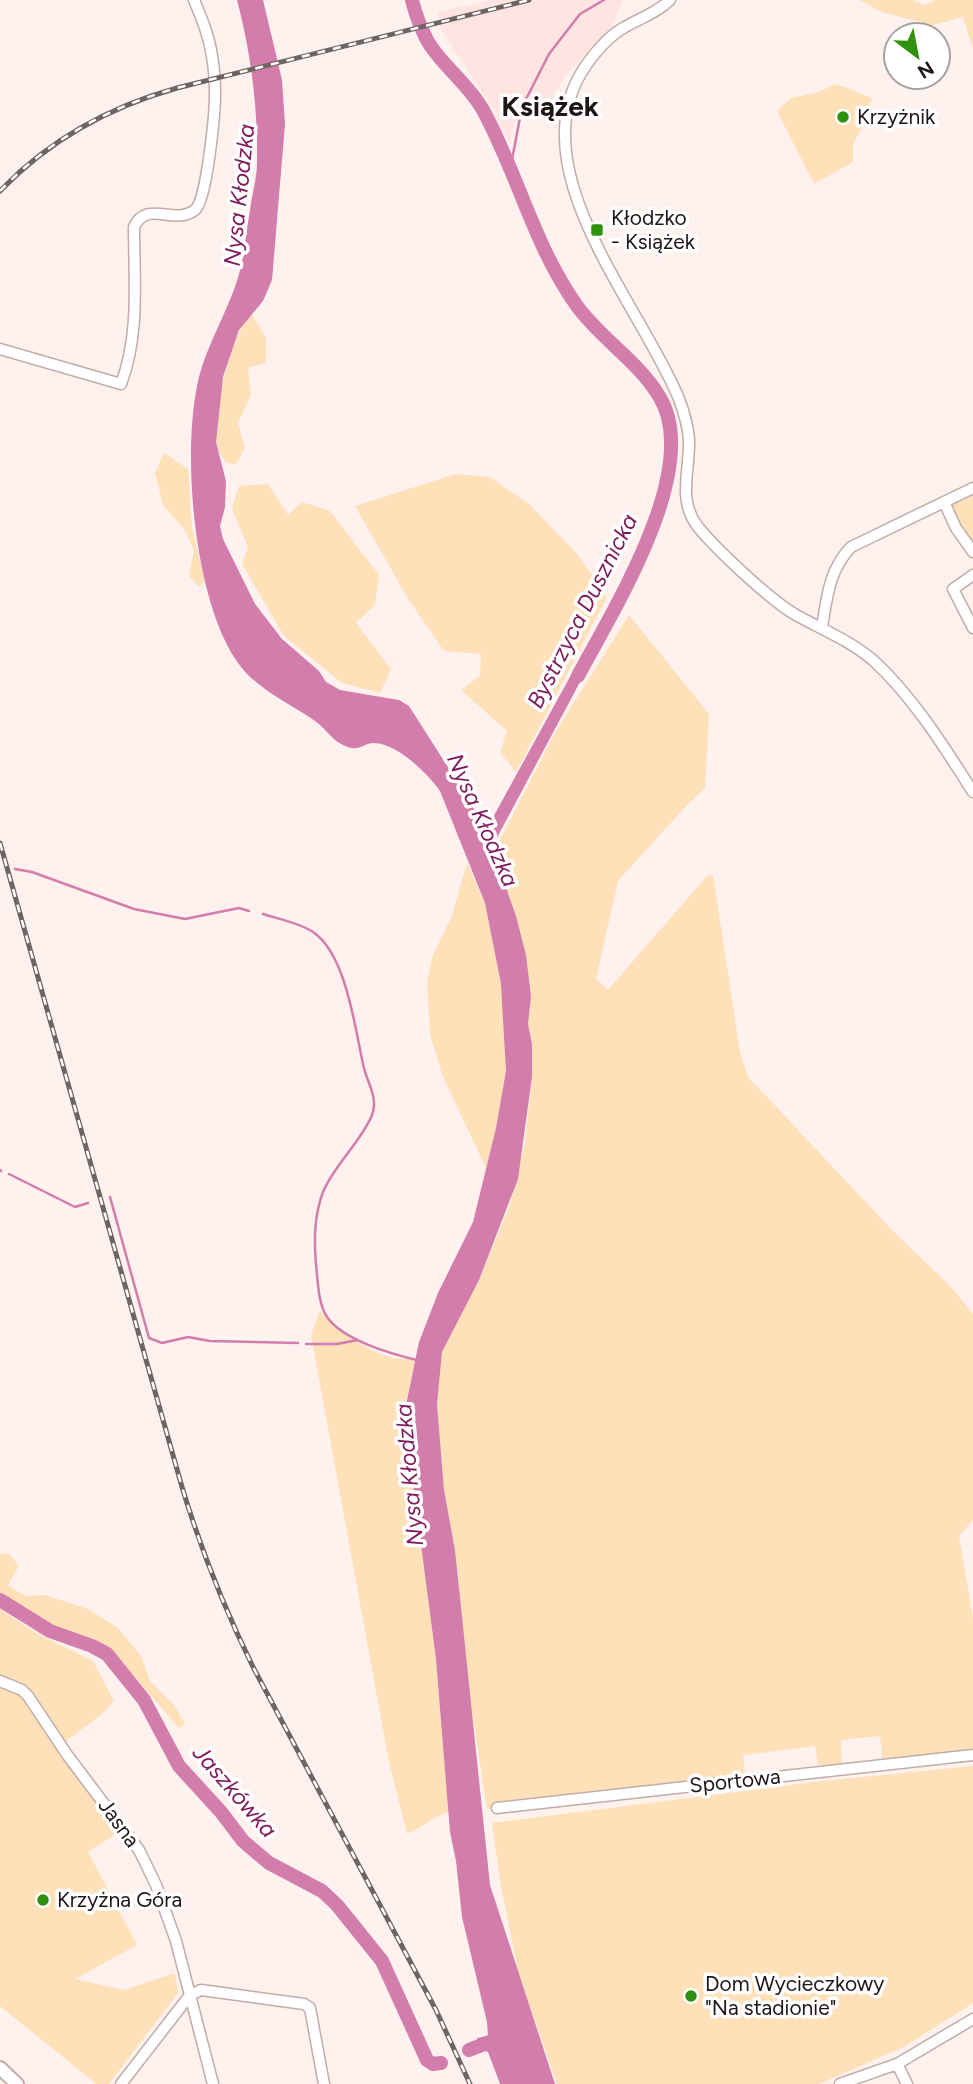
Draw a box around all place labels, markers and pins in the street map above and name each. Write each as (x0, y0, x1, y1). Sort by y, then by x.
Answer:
place label: Krzyżnik (857, 104, 936, 129)
marker: Krzyżnik (835, 109, 851, 125)
place label: Kłodzko - Książek (611, 205, 696, 254)
marker: Kłodzko - Książek (589, 222, 605, 238)
place label: Krzyżna Góra (57, 1887, 182, 1912)
marker: Krzyżna Góra (35, 1892, 51, 1908)
place label: Dom Wycieczkowy "Na stadionie" (705, 1971, 884, 2020)
marker: Dom Wycieczkowy "Na stadionie" (683, 1988, 699, 2004)

